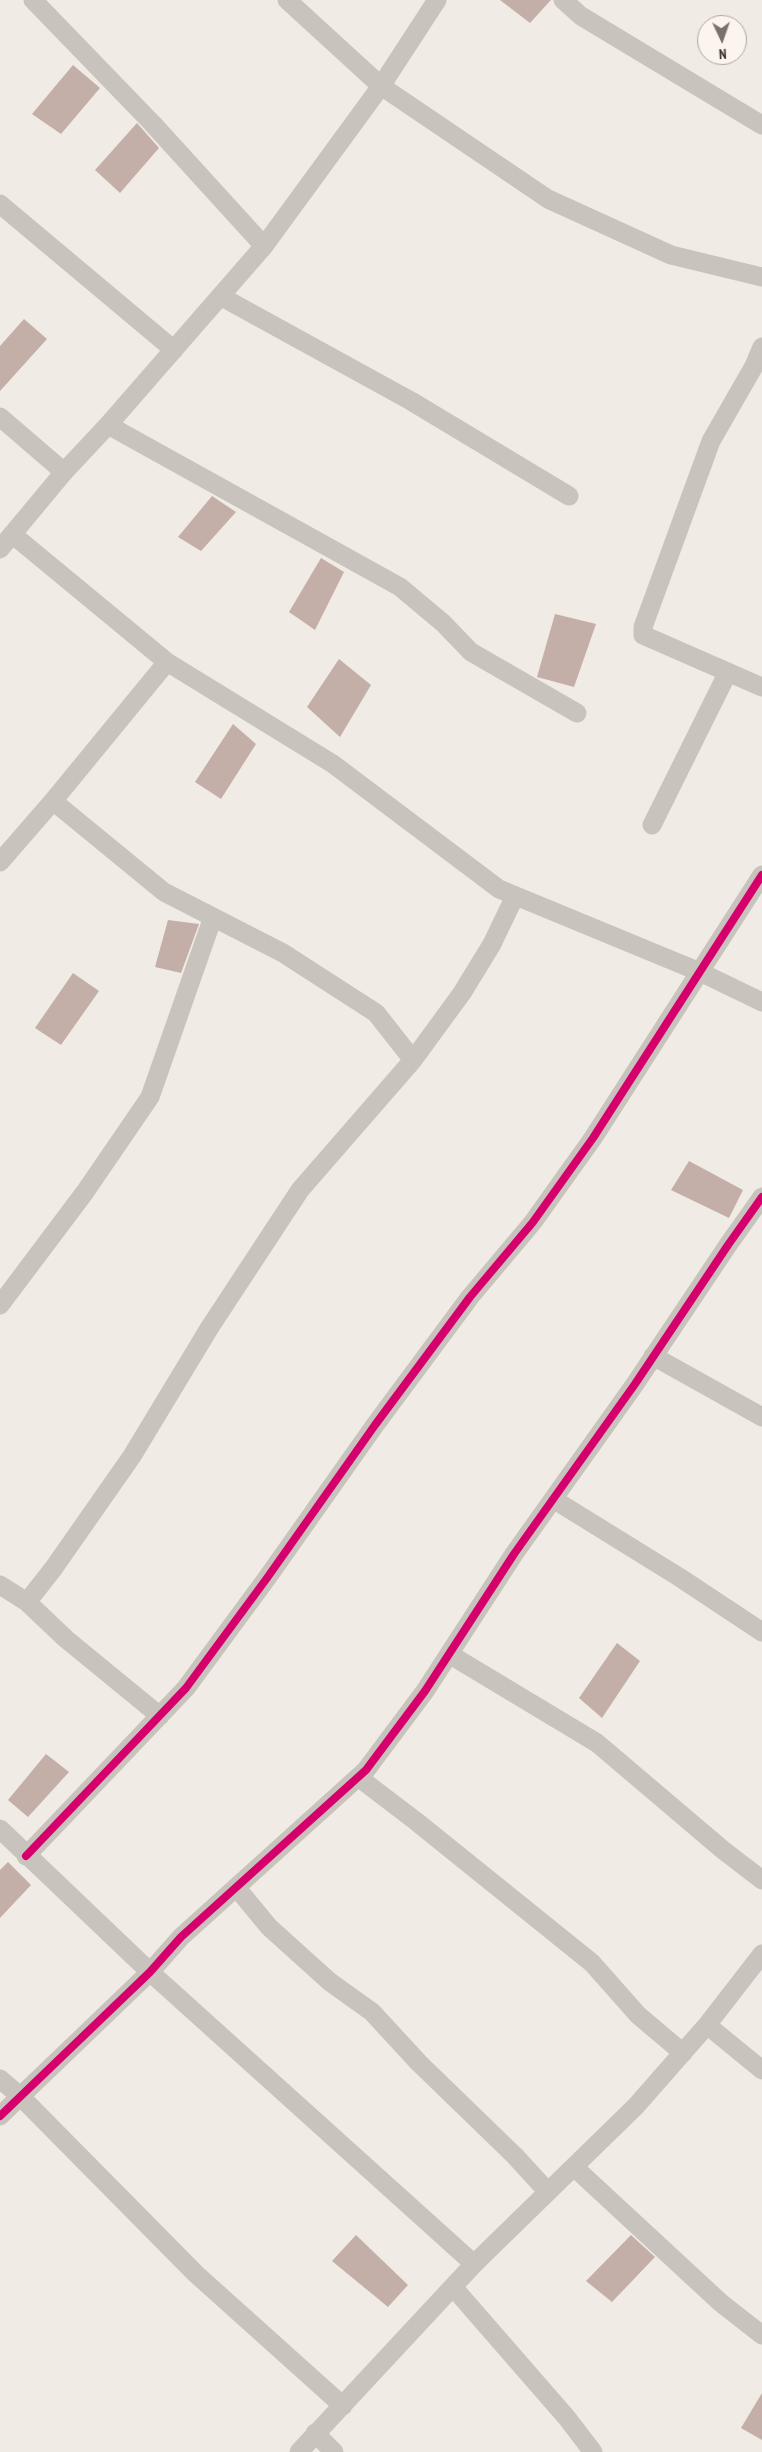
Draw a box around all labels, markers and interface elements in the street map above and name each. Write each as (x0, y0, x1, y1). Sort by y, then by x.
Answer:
north arrow (697, 15, 747, 65)
text: N (718, 45, 727, 63)

